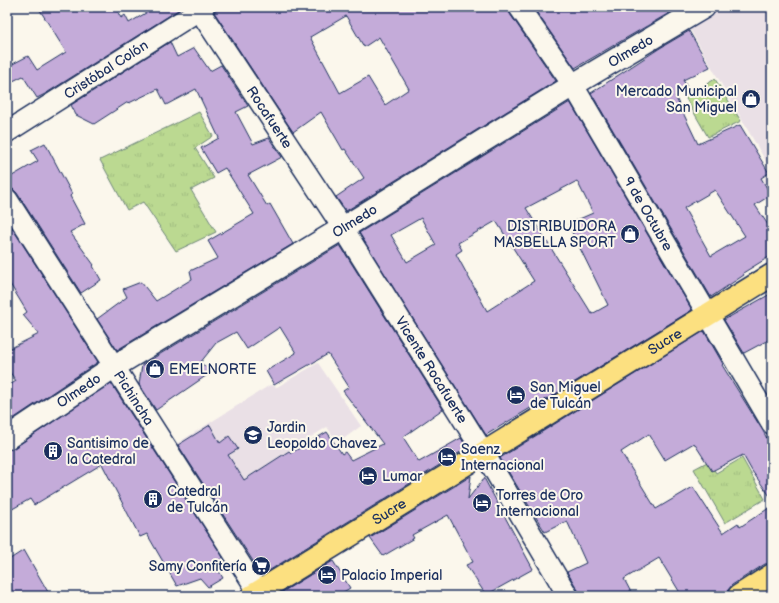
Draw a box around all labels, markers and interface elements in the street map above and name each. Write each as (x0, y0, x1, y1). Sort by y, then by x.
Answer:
street label: Olmedo (605, 31, 656, 71)
street label: Cristóbal Colón (61, 37, 152, 103)
street label: Rocafuerte (243, 83, 296, 152)
place label: Mercado Municipal San Miguel (616, 83, 737, 116)
shop icon: Mercado Municipal San Miguel (740, 88, 762, 110)
street label: 9 de Octubre (620, 174, 676, 254)
street label: Olmedo (329, 201, 381, 241)
place label: DISTRIBUIDORA MASBELLA SPORT (494, 218, 617, 251)
shop icon: DISTRIBUIDORA MASBELLA SPORT (619, 223, 641, 245)
street label: Vicente Rocafuerte (392, 313, 471, 426)
street label: Sucre (645, 325, 685, 359)
shop icon: EMELNORTE (144, 358, 166, 380)
place label: EMELNORTE (169, 361, 256, 378)
street label: Pichincha (110, 368, 158, 429)
street label: Olmedo (53, 370, 104, 412)
place label: San Miguel de Tulcán (530, 379, 601, 412)
hotel icon: San Miguel de Tulcán (505, 384, 527, 406)
place label: Jardin Leopoldo Chavez (267, 419, 377, 452)
school or university icon: Jardin Leopoldo Chavez (242, 424, 264, 446)
place label: Santisimo de la Catedral (67, 435, 149, 468)
building icon: Santisimo de la Catedral (42, 440, 64, 462)
place label: Saenz Internacional (461, 441, 544, 474)
hotel icon: Saenz Internacional (436, 446, 458, 468)
hotel icon: Lumar (357, 465, 379, 487)
place label: Lumar (382, 468, 423, 485)
place label: Catedral de Tulcán (167, 483, 228, 516)
place label: Torres de Oro Internacional (496, 487, 583, 520)
building icon: Catedral de Tulcán (142, 488, 164, 510)
hotel icon: Torres de Oro Internacional (471, 492, 493, 514)
street label: Sucre (369, 495, 409, 529)
supermarket icon: Samy Confitería (250, 555, 272, 577)
place label: Samy Confitería (149, 558, 247, 575)
hotel icon: Palacio Imperial (316, 564, 338, 586)
place label: Palacio Imperial (341, 567, 442, 584)

